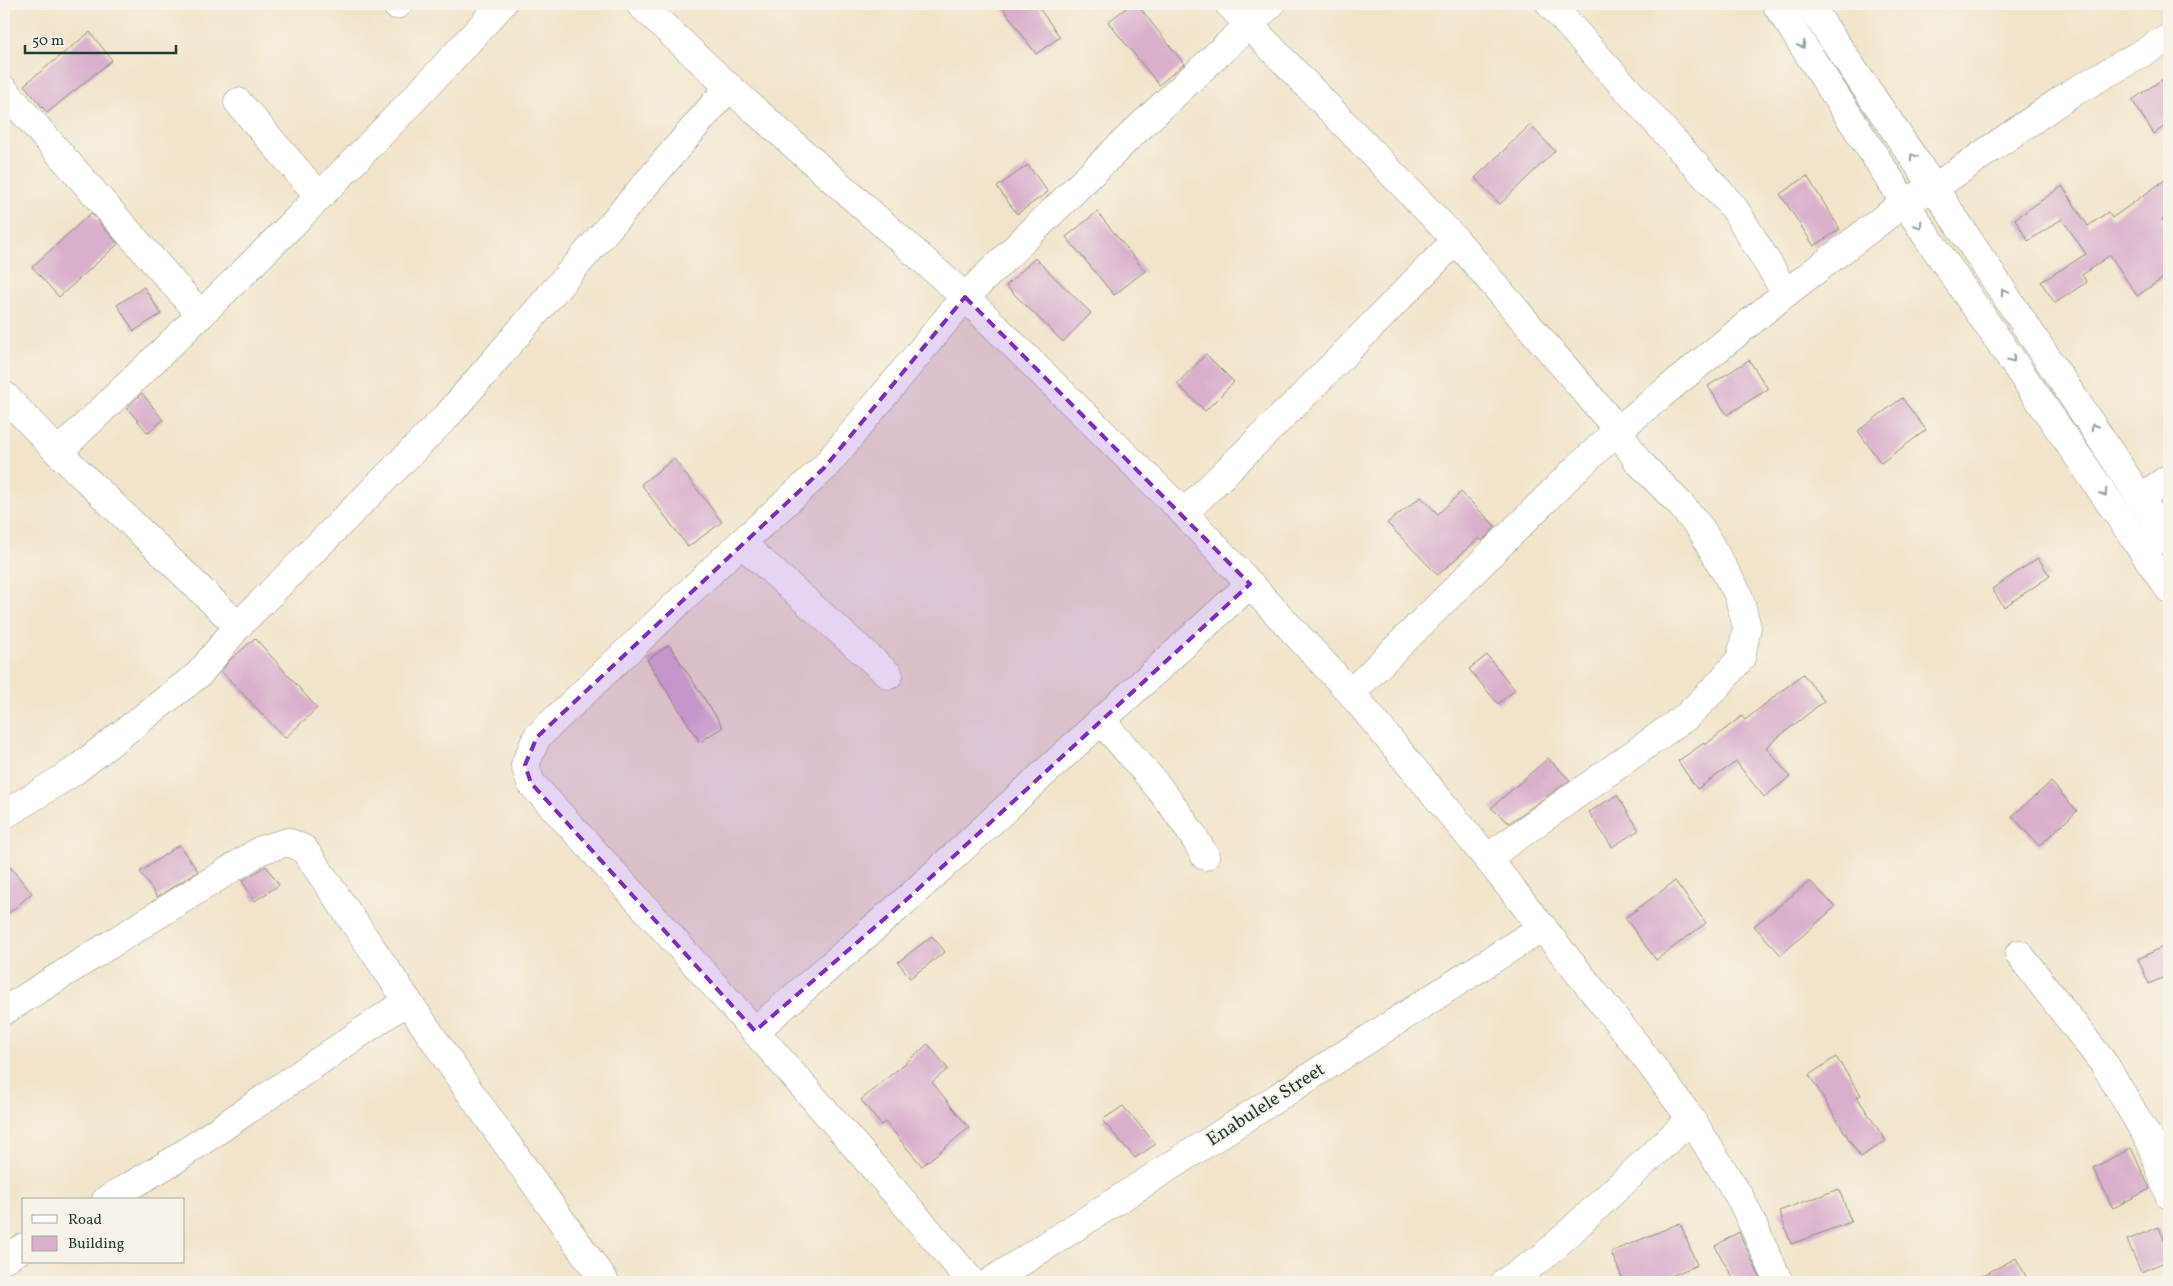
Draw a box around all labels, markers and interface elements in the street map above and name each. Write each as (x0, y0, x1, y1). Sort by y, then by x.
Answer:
scale bar (25, 22, 176, 54)
text: 50 m (32, 31, 64, 52)
one-way arrow (1796, 39, 1806, 48)
one-way arrow (1910, 153, 1919, 163)
one-way arrow (1913, 220, 1923, 229)
one-way arrow (2001, 288, 2010, 298)
one-way arrow (2006, 353, 2015, 363)
one-way arrow (2091, 423, 2100, 433)
one-way arrow (2098, 487, 2107, 497)
street label: Enabulele Street (1202, 1057, 1331, 1153)
legend (22, 1198, 185, 1264)
text: Road (68, 1210, 102, 1231)
text: Building (68, 1234, 125, 1255)

